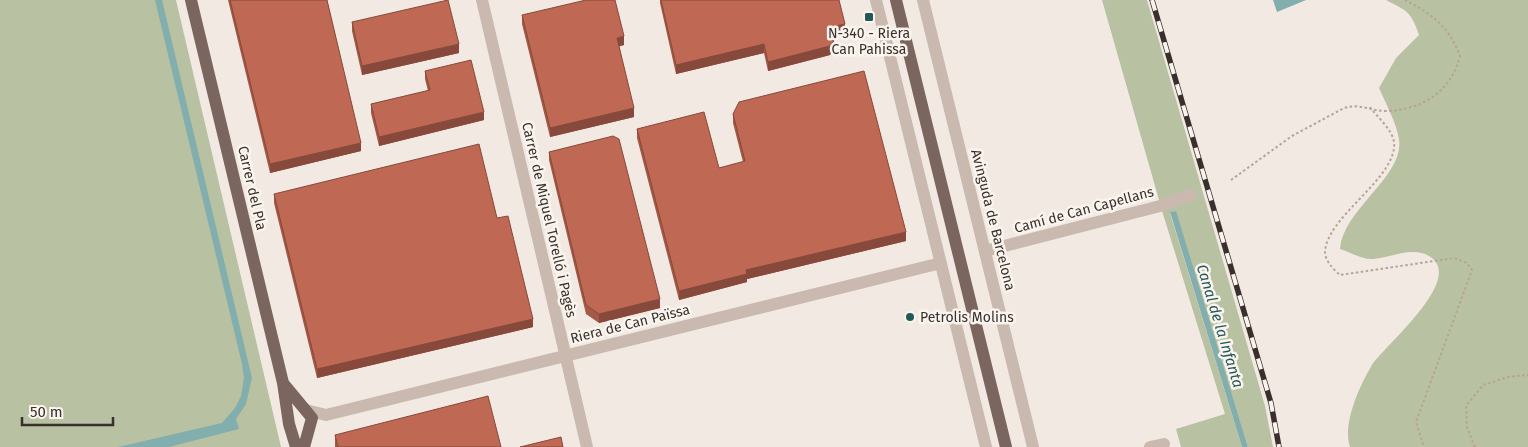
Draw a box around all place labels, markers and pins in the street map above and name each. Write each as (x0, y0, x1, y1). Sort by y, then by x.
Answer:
marker: N-340 - Riera Can Pahissa (863, 11, 875, 23)
place label: N-340 - Riera Can Pahissa (828, 25, 910, 58)
place label: Petrolis Molins (920, 309, 1014, 326)
marker: Petrolis Molins (904, 311, 916, 323)

